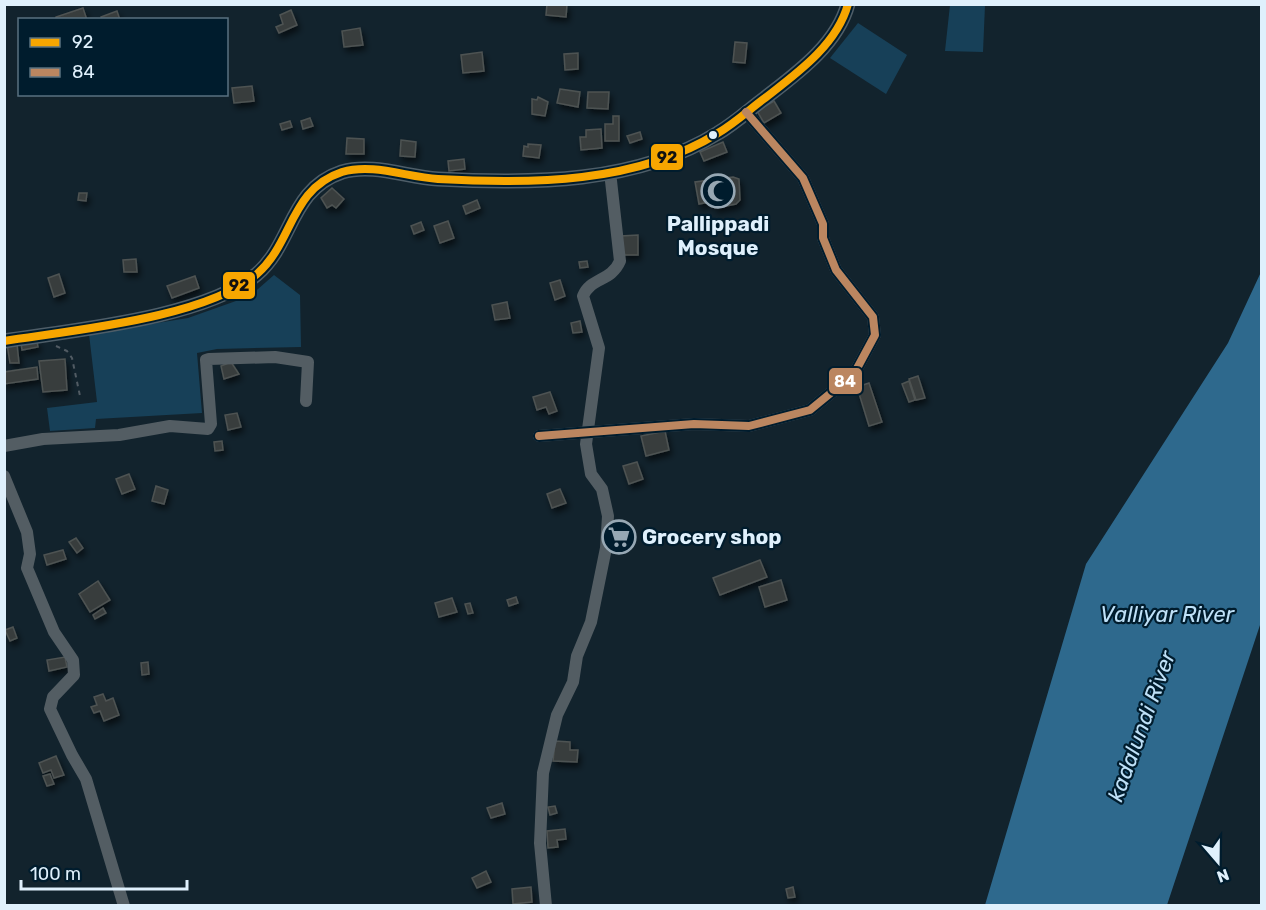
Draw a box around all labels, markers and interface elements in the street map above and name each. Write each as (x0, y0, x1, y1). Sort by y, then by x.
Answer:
legend (18, 18, 228, 96)
text: 92 (72, 31, 93, 53)
text: 84 (72, 61, 95, 83)
unlabelled marker (707, 129, 719, 141)
line badge: 92 (650, 143, 684, 171)
text: 92 (657, 148, 677, 167)
mosque icon: Pallippadi Mosque (700, 173, 736, 209)
place label: Pallippadi Mosque (667, 211, 769, 260)
line badge: 92 (222, 271, 256, 300)
text: 92 (229, 276, 249, 295)
line badge: 84 (828, 367, 863, 395)
text: 84 (834, 372, 856, 391)
supermarket icon: Grocery shop (601, 519, 637, 555)
place label: Grocery shop (642, 524, 782, 549)
water label: Valliyar River (1100, 601, 1236, 628)
water label: kadalundi River (1102, 646, 1182, 805)
north arrow (1188, 832, 1248, 892)
scale bar (21, 853, 188, 891)
text: 100 m (30, 863, 81, 885)
text: N (1214, 865, 1232, 887)

